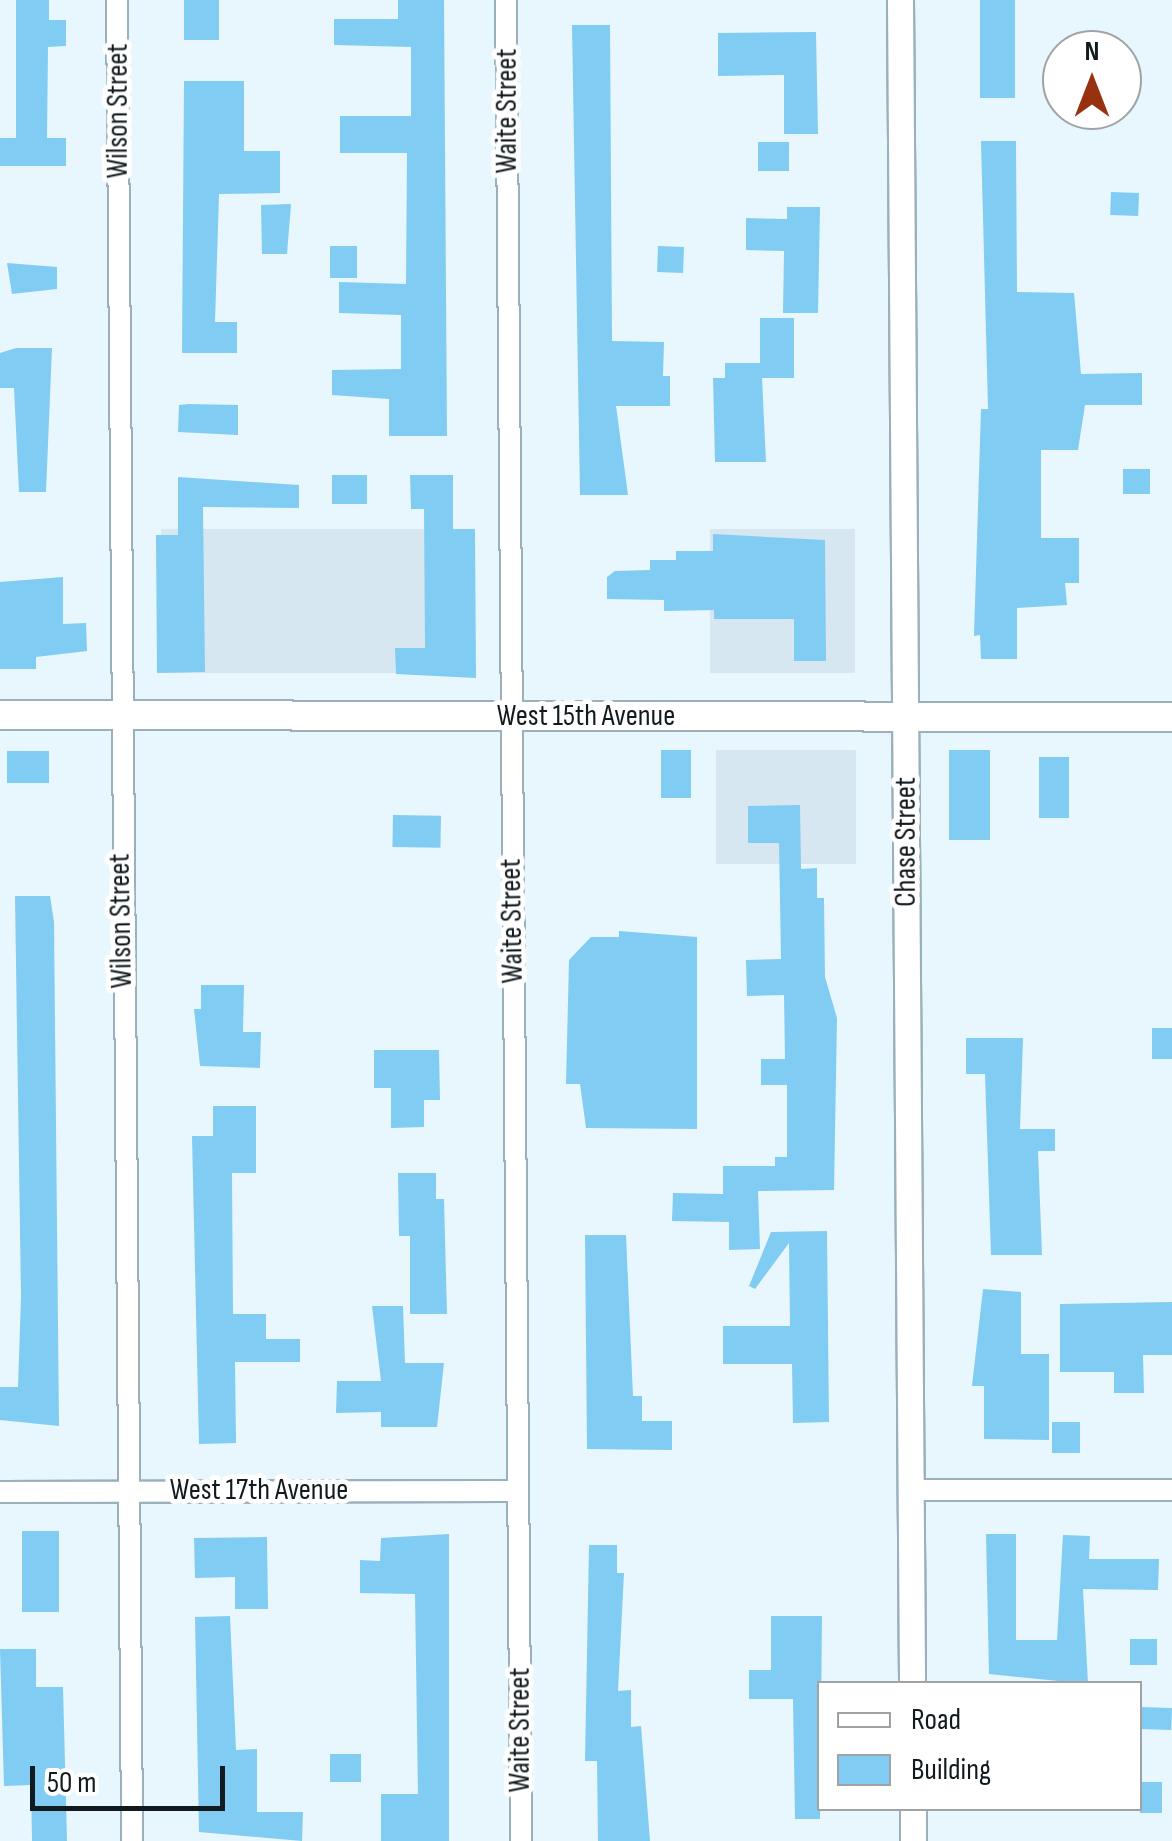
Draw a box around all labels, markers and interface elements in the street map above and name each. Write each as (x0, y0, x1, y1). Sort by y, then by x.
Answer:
north arrow (1042, 30, 1142, 130)
text: N (1085, 35, 1099, 68)
street label: Wilson Street (100, 44, 136, 178)
street label: Waite Street (489, 49, 525, 173)
street label: West 15th Avenue (497, 698, 675, 734)
street label: Chase Street (888, 777, 924, 907)
street label: Wilson Street (102, 853, 140, 989)
street label: Waite Street (493, 858, 531, 984)
street label: West 17th Avenue (170, 1472, 348, 1508)
street label: Waite Street (502, 1668, 538, 1792)
legend (817, 1681, 1142, 1811)
text: Road (911, 1702, 961, 1738)
scale bar (35, 1746, 230, 1808)
text: Building (911, 1752, 991, 1788)
text: 50 m (47, 1765, 96, 1801)

